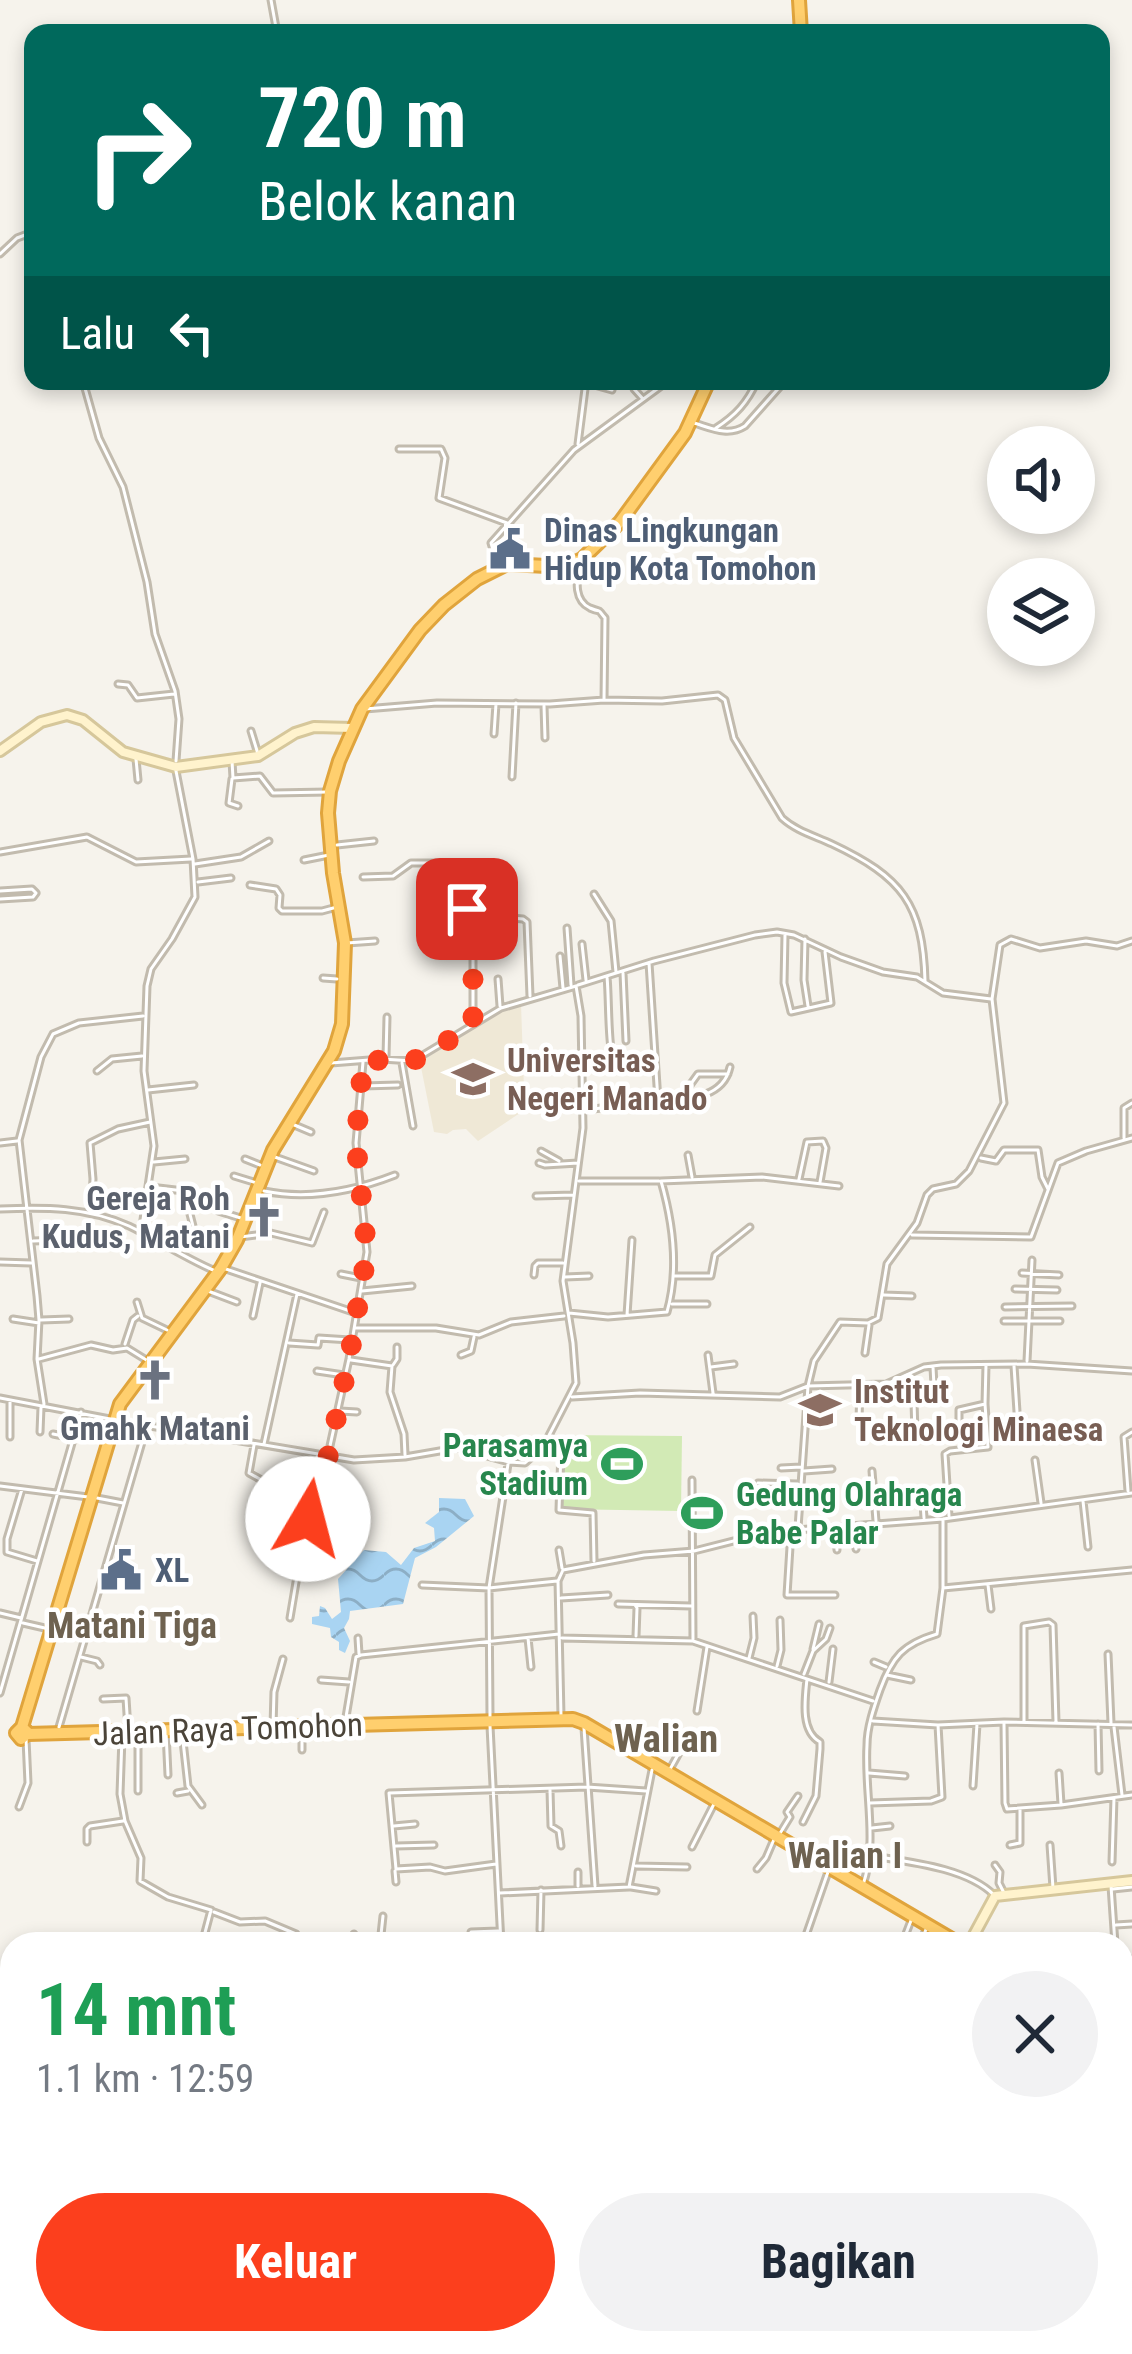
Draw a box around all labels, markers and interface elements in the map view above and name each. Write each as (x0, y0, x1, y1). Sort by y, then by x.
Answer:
text: 720 m (258, 69, 467, 168)
icon: right (60, 72, 216, 228)
text: Belok kanan (258, 170, 517, 233)
icon: left (159, 300, 225, 366)
text: Lalu (60, 307, 135, 360)
map controls (987, 426, 1095, 666)
button: sound (987, 426, 1095, 534)
place label: Dinas Lingkungan Hidup Kota Tomohon (544, 511, 816, 588)
public building icon: Dinas Lingkungan Hidup Kota Tomohon (487, 526, 533, 572)
button: layers (987, 558, 1095, 666)
pin (416, 858, 518, 960)
icon: arrive (434, 876, 500, 942)
place label: Universitas Negeri Manado (507, 1041, 707, 1118)
school or university icon: Universitas Negeri Manado (450, 1056, 496, 1102)
place label: Gereja Roh Kudus, Matani (42, 1179, 230, 1256)
church icon: Gereja Roh Kudus, Matani (241, 1194, 287, 1240)
church icon: Gmahk Matani (132, 1357, 178, 1403)
place label: Institut Teknologi Minaesa (854, 1372, 1103, 1449)
school or university icon: Institut Teknologi Minaesa (797, 1387, 843, 1433)
place label: Gmahk Matani (60, 1409, 250, 1448)
place label: Parasamya Stadium (443, 1426, 588, 1503)
sports icon: Parasamya Stadium (599, 1441, 645, 1487)
position arrow (245, 1456, 371, 1582)
place label: Gedung Olahraga Babe Palar (736, 1475, 962, 1552)
sports icon: Gedung Olahraga Babe Palar (679, 1490, 725, 1536)
public building icon: XL (98, 1547, 144, 1593)
place label: XL (155, 1551, 189, 1590)
district label: Matani Tiga (47, 1605, 217, 1647)
street label: Jalan Raya Tomohon (92, 1705, 364, 1753)
district label: Walian (614, 1716, 718, 1762)
district label: Walian I (788, 1835, 902, 1877)
text: 14 mnt (36, 1968, 236, 2053)
button: close (972, 1971, 1098, 2097)
text: 1.1 km · 12:59 (36, 2056, 254, 2102)
button: Keluar (36, 2193, 555, 2331)
button: Bagikan (579, 2193, 1098, 2331)

